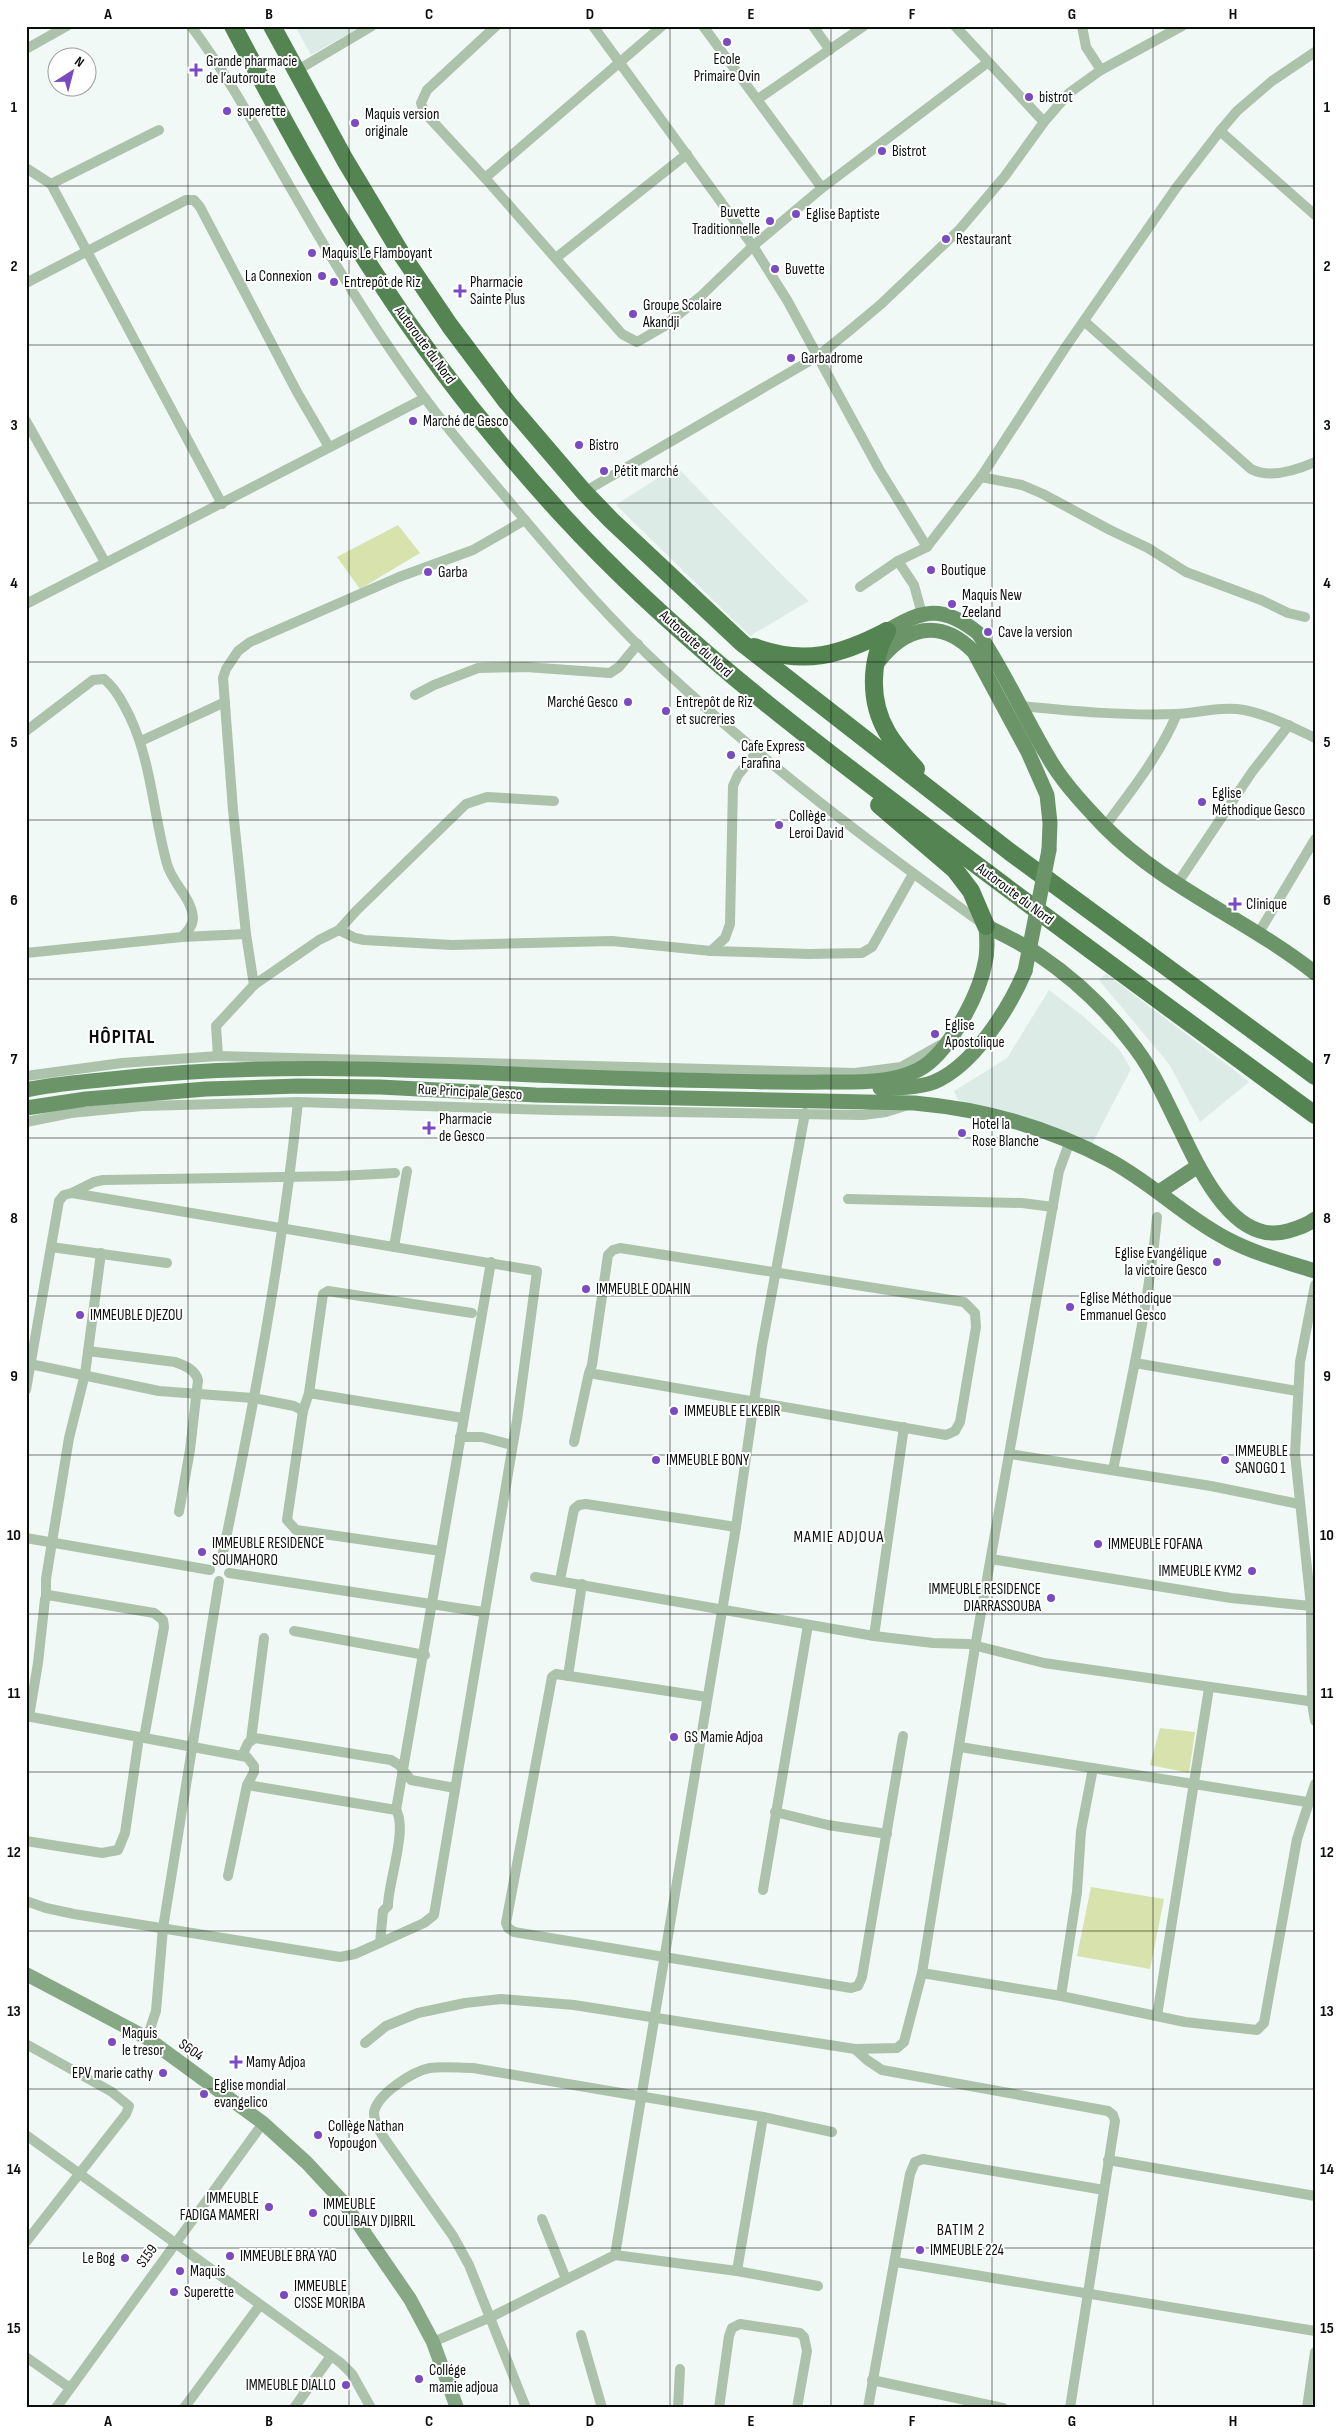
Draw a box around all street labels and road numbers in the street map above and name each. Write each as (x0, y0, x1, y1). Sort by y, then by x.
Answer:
street label: Autoroute du Nord (390, 301, 460, 388)
street label: Autoroute du Nord (655, 606, 737, 682)
street label: Autoroute du Nord (972, 858, 1057, 929)
street label: Rue Principale Gesco (417, 1080, 523, 1104)
street label: S604 (175, 2035, 207, 2065)
street label: S159 (132, 2241, 162, 2271)

